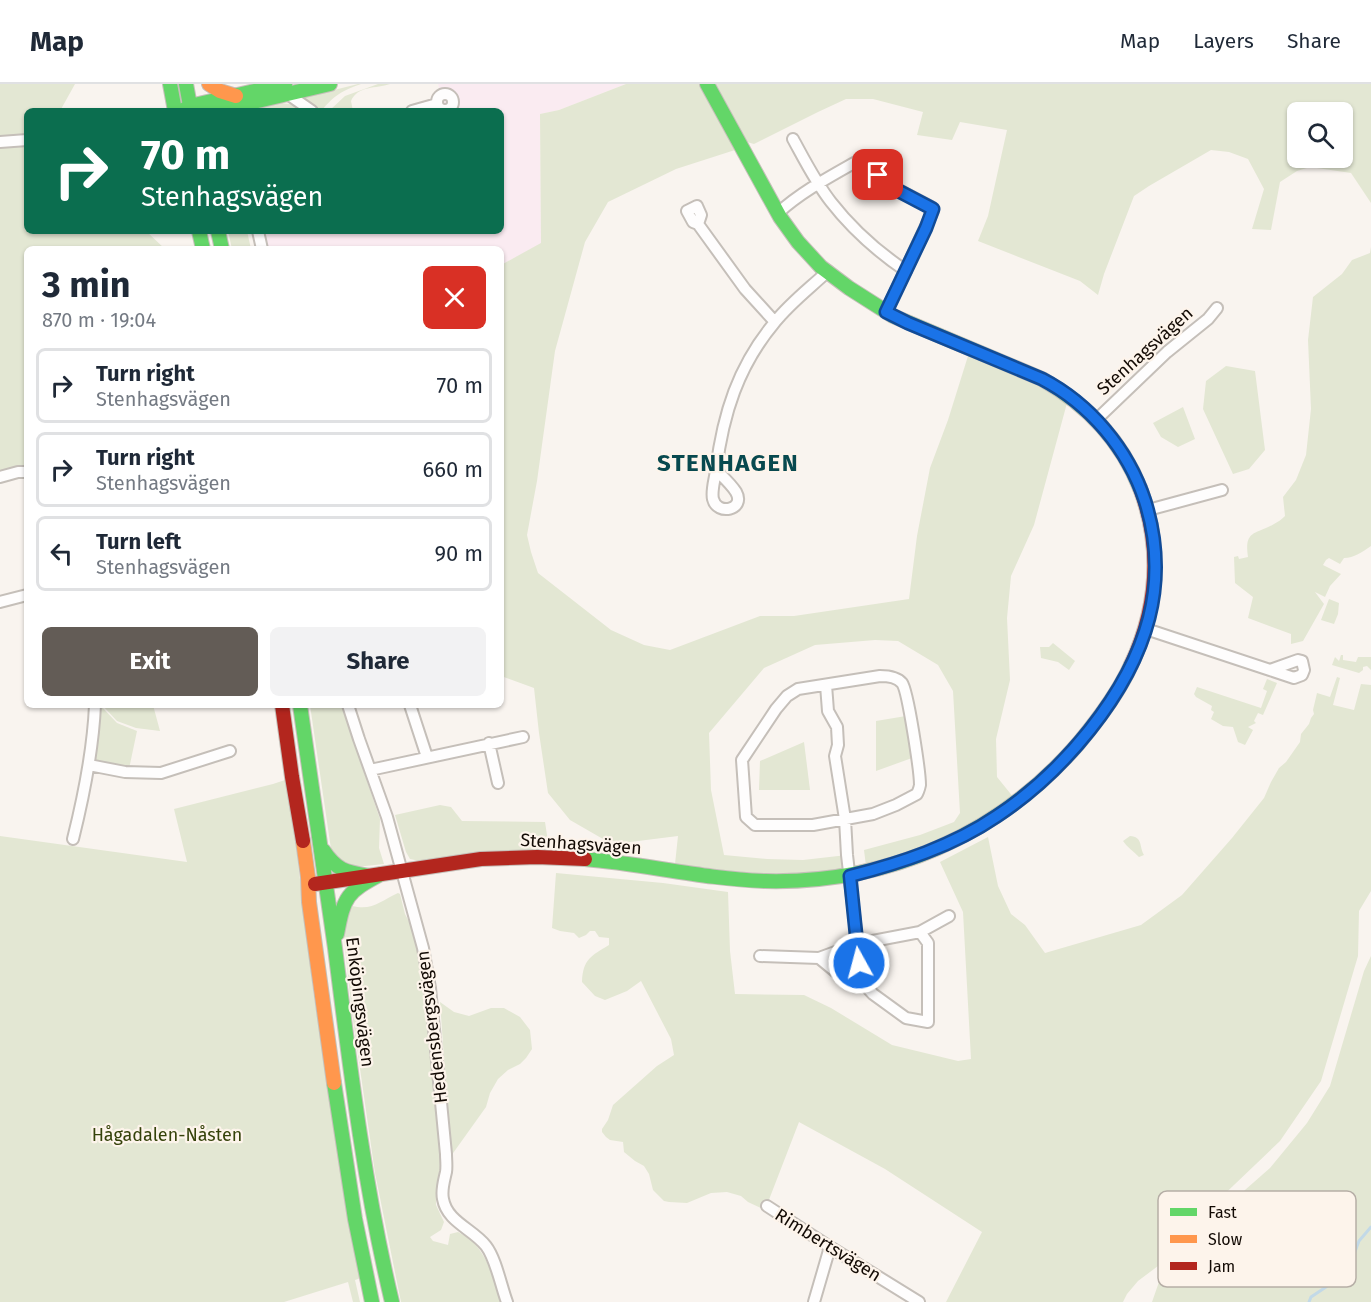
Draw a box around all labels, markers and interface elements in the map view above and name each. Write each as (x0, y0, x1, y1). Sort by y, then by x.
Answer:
text: Map (30, 25, 84, 58)
text: Map (1120, 28, 1160, 54)
text: Layers (1193, 28, 1254, 54)
text: Share (1287, 28, 1341, 54)
map controls (1287, 102, 1353, 168)
button: search (1287, 102, 1353, 168)
text: 70 m (141, 130, 230, 180)
icon: right (42, 132, 120, 210)
pin (852, 149, 903, 200)
icon: arrive (861, 158, 894, 191)
text: Stenhagsvägen (141, 181, 323, 213)
text: 3 min (42, 263, 131, 307)
button: close (423, 266, 486, 329)
street label: Stenhagsvägen (1092, 302, 1198, 400)
text: 870 m · 19:04 (42, 308, 156, 332)
text: Turn right (96, 360, 195, 387)
icon: right (45, 369, 78, 402)
text: 70 m (437, 372, 483, 399)
text: Stenhagsvägen (96, 387, 231, 411)
text: Turn right (96, 444, 195, 471)
district label: STENHAGEN (657, 449, 799, 477)
icon: right (45, 453, 78, 486)
text: 660 m (423, 456, 483, 483)
text: Stenhagsvägen (96, 471, 231, 495)
text: Turn left (96, 528, 181, 555)
icon: left (45, 537, 78, 570)
text: 90 m (434, 540, 483, 567)
text: Stenhagsvägen (96, 555, 231, 579)
button: Exit (42, 627, 258, 696)
button: Share (270, 627, 486, 696)
street label: Stenhagsvägen (520, 829, 642, 859)
position arrow (827, 931, 891, 995)
street label: Enköpingsvägen (341, 936, 379, 1068)
street label: Hedensbergsvägen (412, 949, 452, 1105)
park label: Hågadalen-Nåsten (92, 1124, 242, 1146)
legend (1158, 1191, 1356, 1287)
text: Fast (1208, 1203, 1237, 1222)
street label: Rimbertsvägen (771, 1204, 885, 1286)
text: Slow (1208, 1230, 1243, 1249)
text: Jam (1208, 1257, 1235, 1276)

